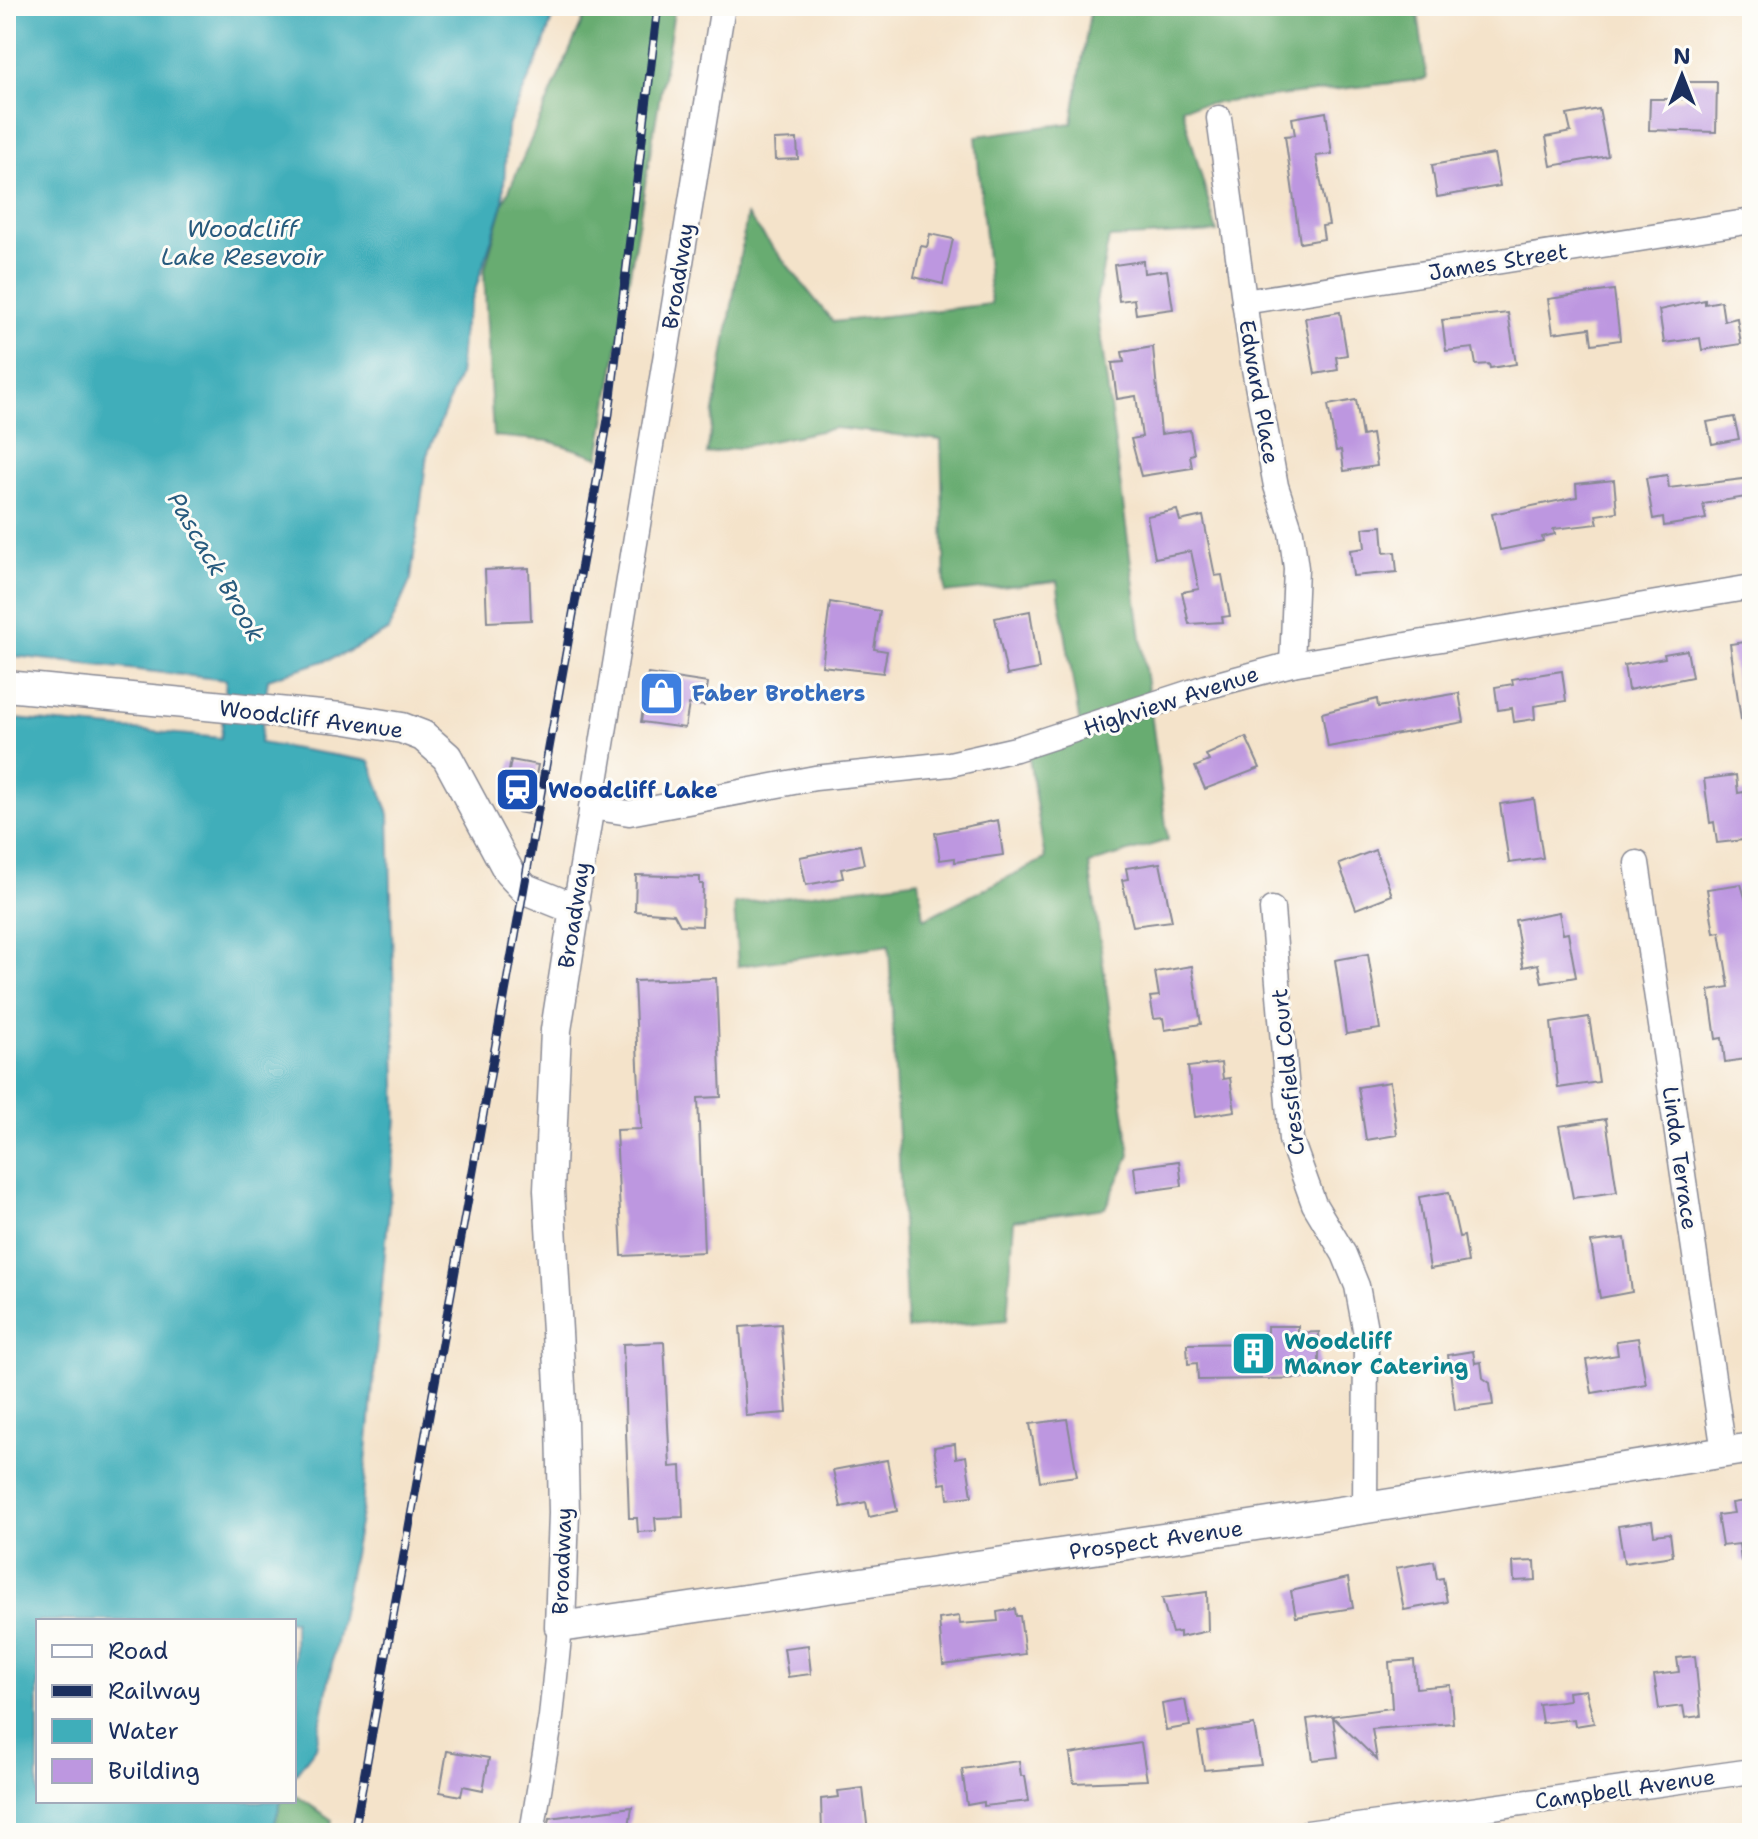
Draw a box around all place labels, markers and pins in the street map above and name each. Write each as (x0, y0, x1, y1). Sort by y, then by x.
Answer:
shop icon: Faber Brothers (637, 669, 685, 717)
place label: Faber Brothers (692, 679, 865, 708)
station icon: Woodcliff Lake (493, 766, 541, 814)
place label: Woodcliff Lake (548, 776, 718, 805)
place label: Woodcliff Manor Catering (1284, 1327, 1468, 1381)
building icon: Woodcliff Manor Catering (1229, 1330, 1277, 1378)

